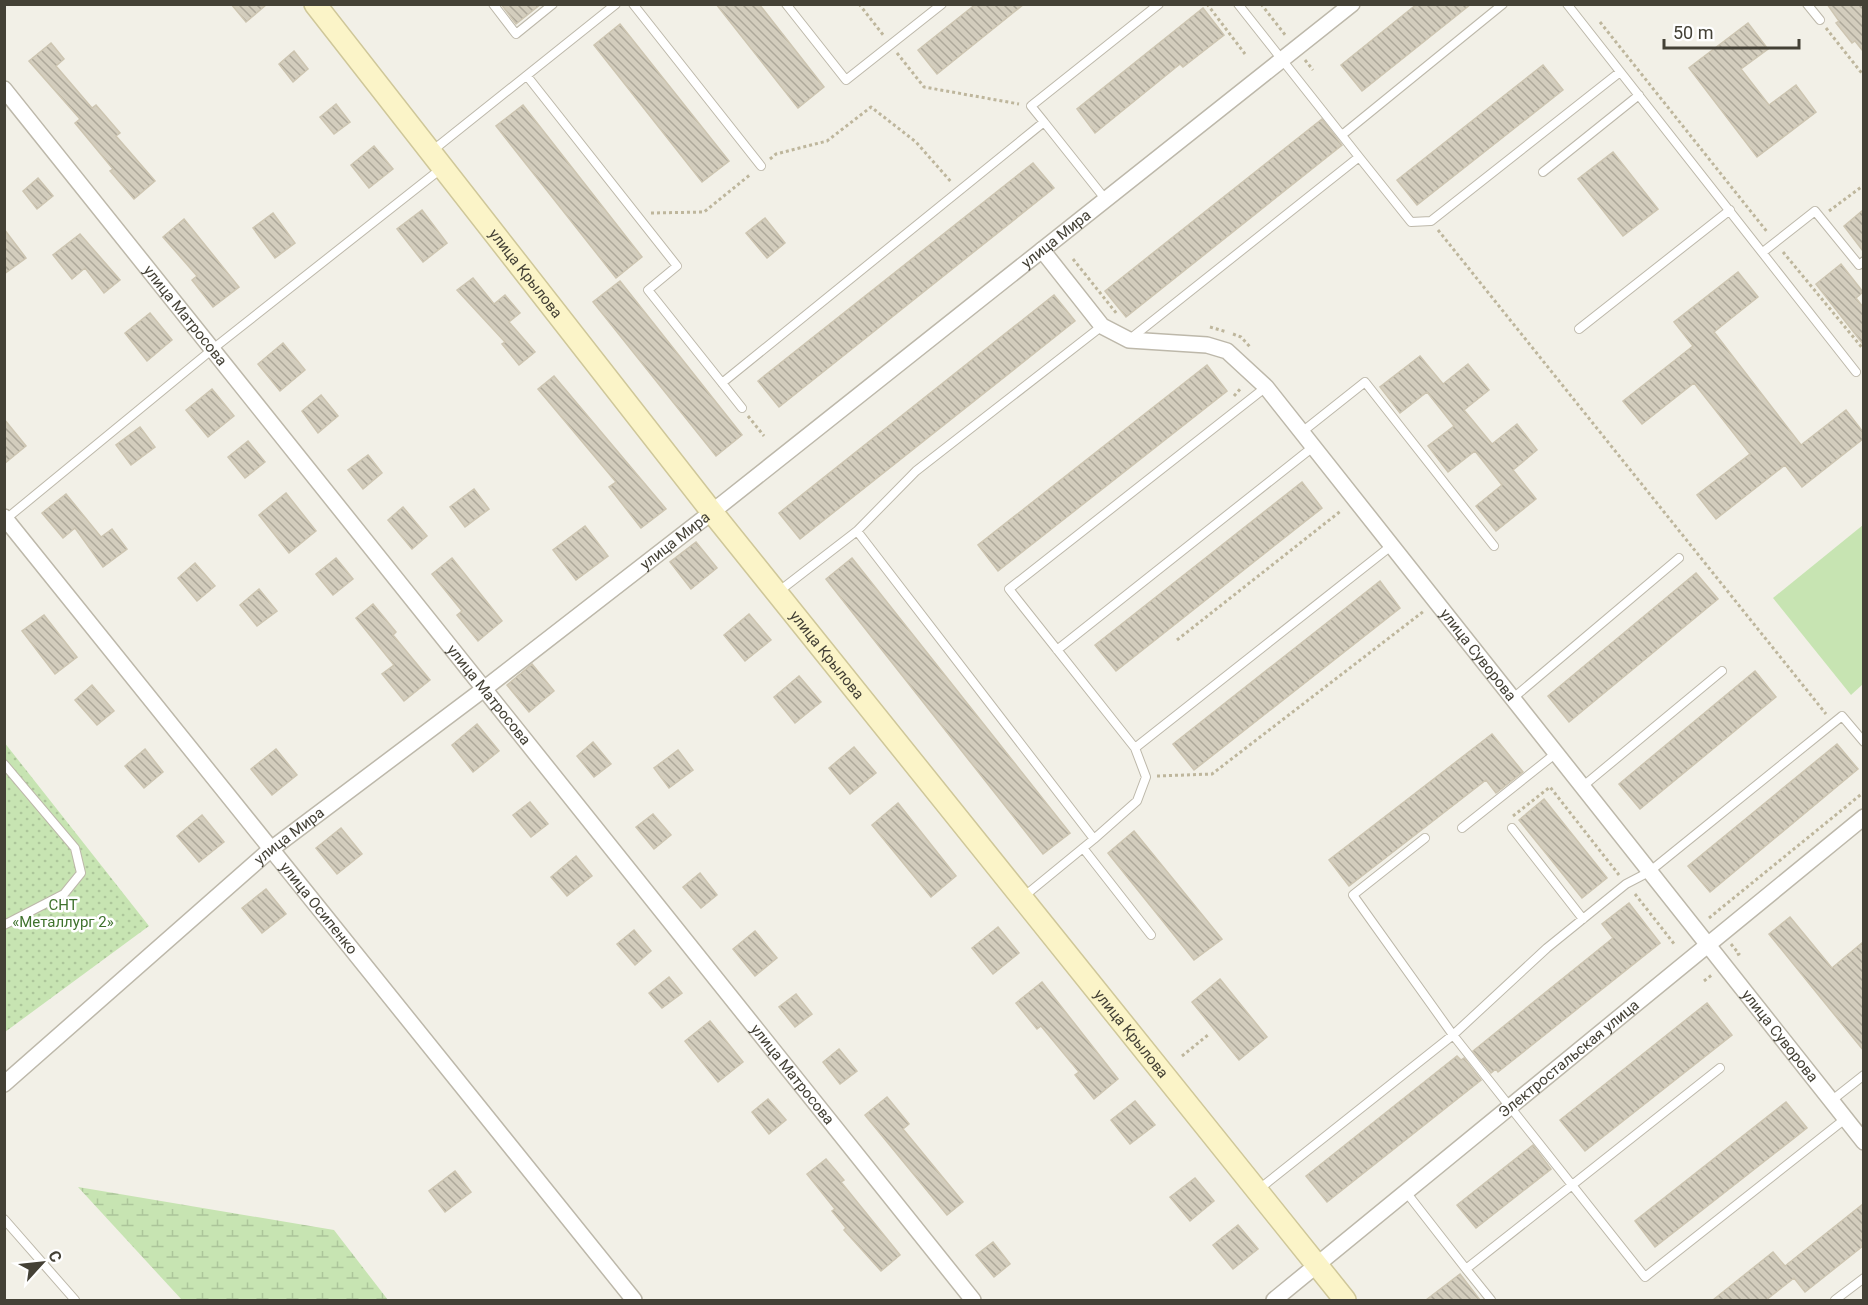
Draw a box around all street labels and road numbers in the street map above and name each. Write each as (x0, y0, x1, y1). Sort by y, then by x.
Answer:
street label: улица Мира (1018, 206, 1094, 272)
street label: улица Крылова (485, 225, 566, 322)
street label: улица Матросова (140, 262, 231, 369)
street label: улица Мира (637, 508, 714, 573)
street label: улица Суворова (1436, 605, 1520, 705)
street label: улица Крылова (786, 607, 868, 703)
street label: улица Матросова (443, 641, 534, 749)
street label: улица Мира (251, 803, 328, 869)
street label: улица Осипенко (276, 858, 361, 958)
street label: улица Крылова (1090, 986, 1172, 1082)
street label: улица Суворова (1738, 986, 1822, 1086)
street label: Электростальская улица (1495, 996, 1643, 1121)
street label: улица Матросова (747, 1021, 838, 1128)

